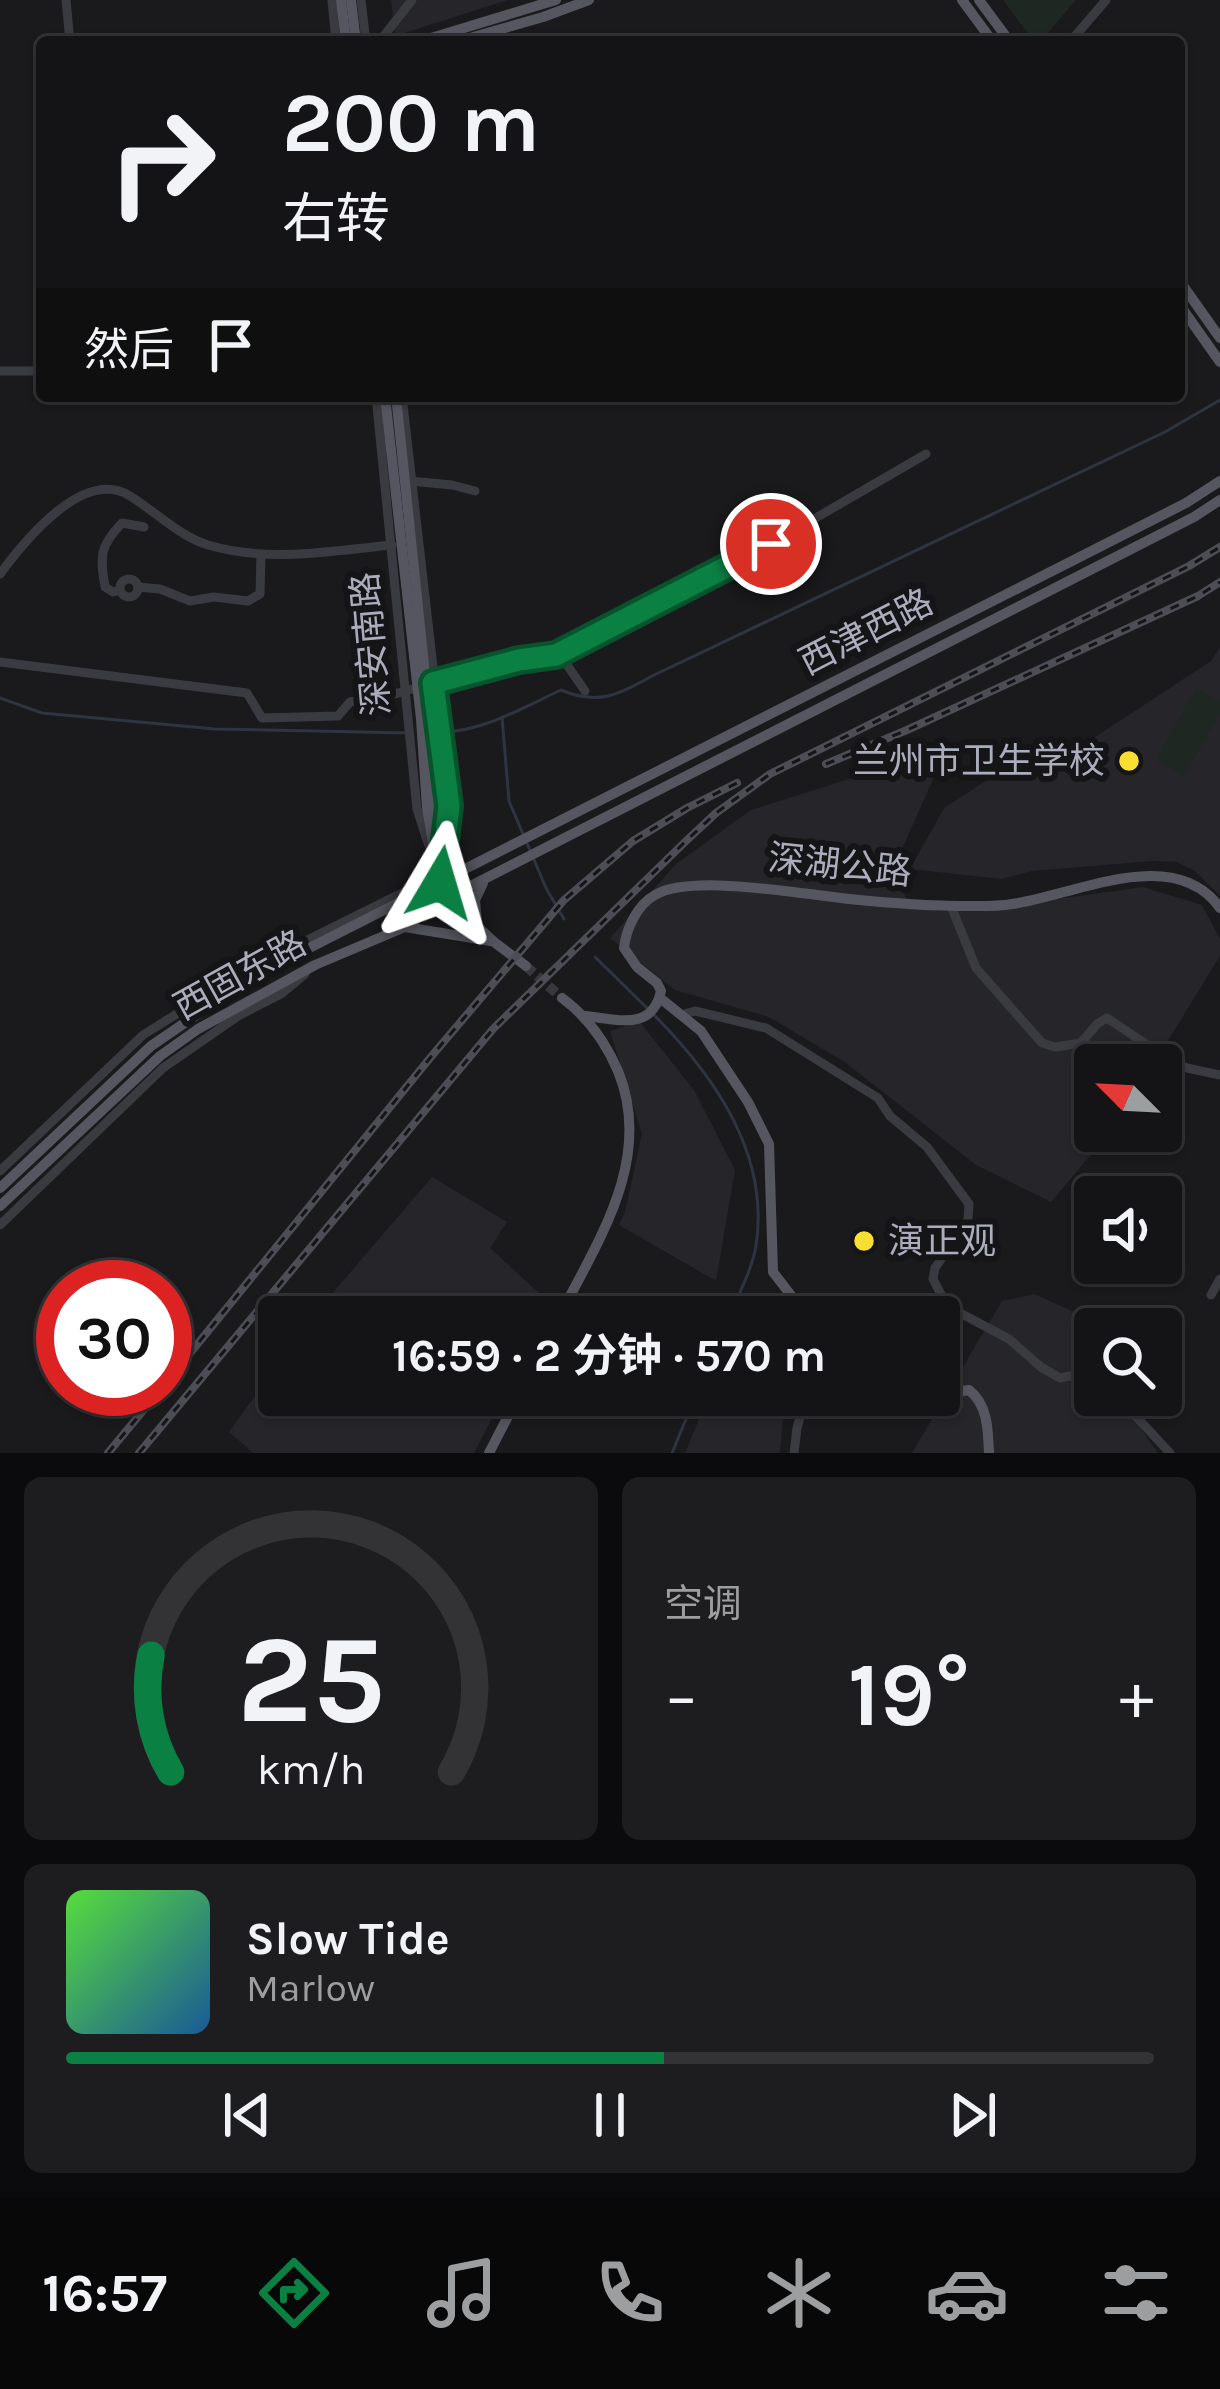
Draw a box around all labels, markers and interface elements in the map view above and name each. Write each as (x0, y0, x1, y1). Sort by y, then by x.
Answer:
text: 200 m (282, 74, 540, 172)
icon: right (84, 84, 240, 240)
text: 右转 (282, 187, 390, 251)
icon: arrive (198, 312, 264, 378)
text: 然后 (84, 324, 174, 376)
pin (720, 493, 822, 595)
icon: arrive (738, 511, 804, 577)
street label: 深安南路 (344, 570, 398, 718)
street label: 西津西路 (792, 581, 940, 683)
place label: 兰州市卫生学校 (853, 740, 1105, 782)
marker: 兰州市卫生学校 (1116, 748, 1142, 774)
position arrow (377, 820, 503, 946)
street label: 深湖公路 (766, 837, 914, 893)
street label: 西固东路 (167, 922, 313, 1028)
north arrow (1074, 1044, 1182, 1152)
map controls (1074, 1044, 1182, 1416)
button: sound (1074, 1176, 1182, 1284)
place label: 演正观 (888, 1220, 996, 1262)
marker: 演正观 (851, 1228, 877, 1254)
speed limit sign: 30 (36, 1260, 192, 1416)
button: search (1074, 1308, 1182, 1416)
text: 16:59 · 2 分钟 · 570 m (392, 1330, 826, 1382)
text: 空调 (664, 1581, 742, 1627)
text: 25 (237, 1607, 385, 1752)
text: 19° (848, 1642, 970, 1748)
text: − (664, 1657, 699, 1735)
text: + (1119, 1657, 1154, 1735)
text: km/h (257, 1744, 365, 1794)
text: Slow Tide (246, 1913, 450, 1965)
text: Marlow (246, 1965, 375, 2011)
icon: previous (214, 2082, 280, 2148)
icon: pause (577, 2082, 643, 2148)
icon: next (940, 2082, 1006, 2148)
icon: directions (252, 2251, 336, 2335)
icon: music (420, 2251, 504, 2335)
icon: phone (588, 2251, 672, 2335)
icon: climate (757, 2251, 841, 2335)
icon: car (925, 2251, 1009, 2335)
icon: filters (1094, 2251, 1178, 2335)
text: 16:57 (42, 2261, 167, 2325)

